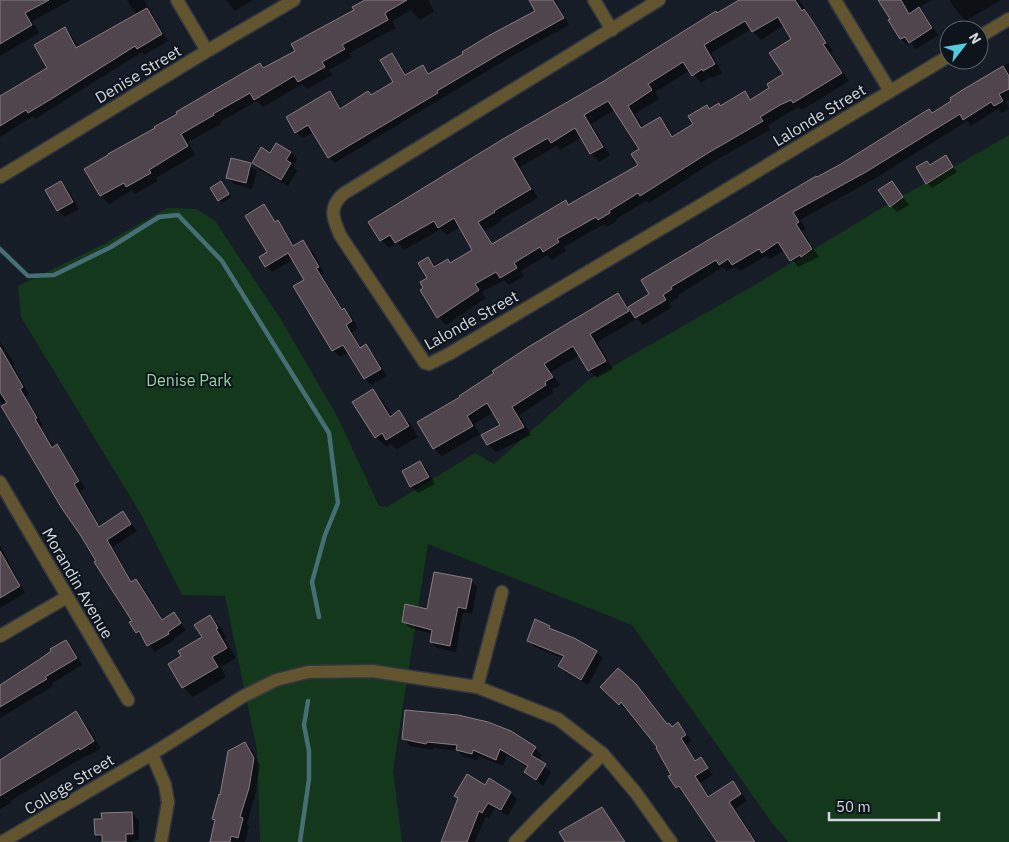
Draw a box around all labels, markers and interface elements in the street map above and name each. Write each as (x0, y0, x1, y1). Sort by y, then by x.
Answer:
north arrow (939, 20, 989, 70)
text: N (965, 29, 985, 47)
street label: Denise Street (91, 40, 185, 108)
street label: Lalonde Street (769, 79, 869, 151)
street label: Lalonde Street (420, 286, 522, 354)
park label: Denise Park (146, 370, 232, 390)
street label: Morandin Avenue (38, 524, 118, 642)
street label: College Street (21, 749, 117, 819)
scale bar (829, 790, 939, 822)
text: 50 m (836, 797, 871, 816)

